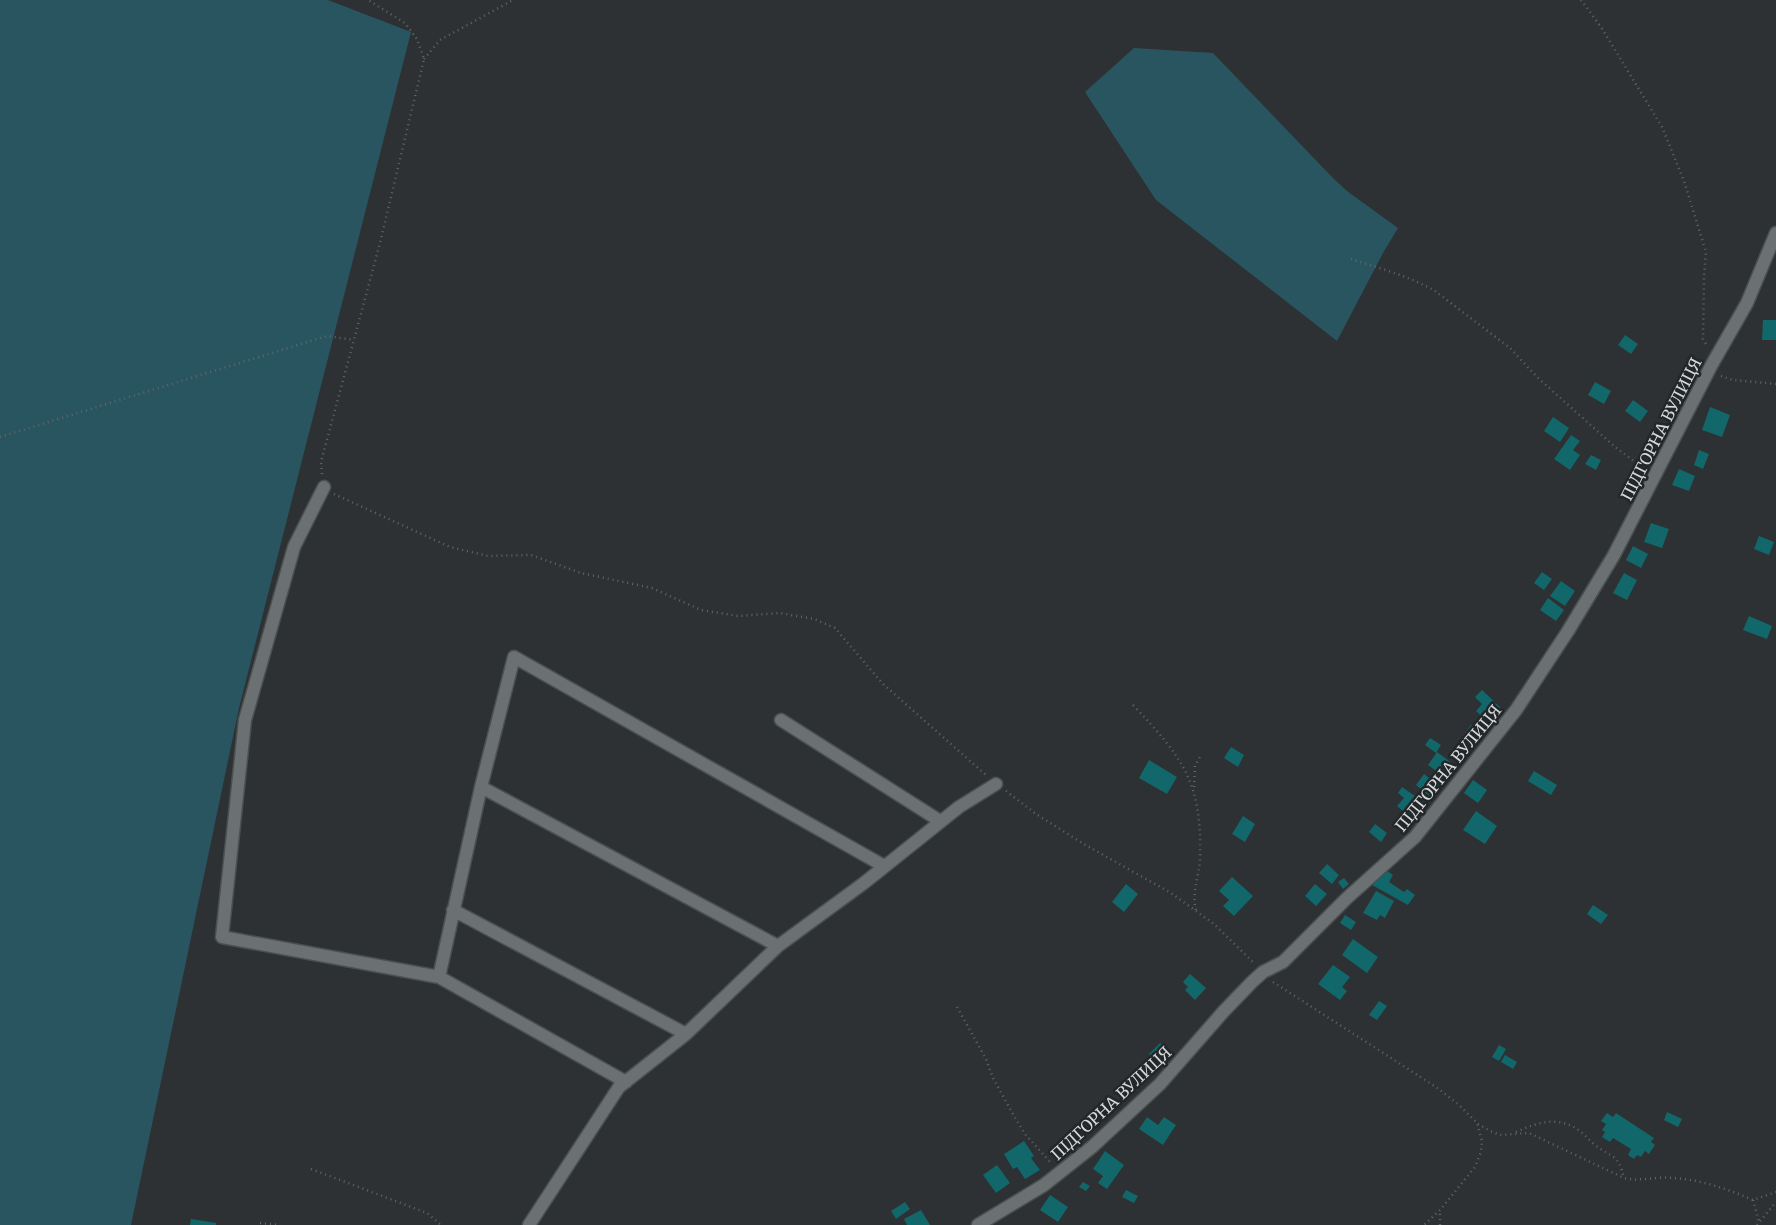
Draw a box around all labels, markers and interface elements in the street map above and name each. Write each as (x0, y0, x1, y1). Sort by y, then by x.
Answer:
street label: ПІДГОРНА ВУЛИЦЯ (1616, 354, 1706, 504)
street label: ПІДГОРНА ВУЛИЦЯ (1391, 700, 1505, 836)
street label: ПІДГОРНА ВУЛИЦЯ (1046, 1042, 1176, 1164)

